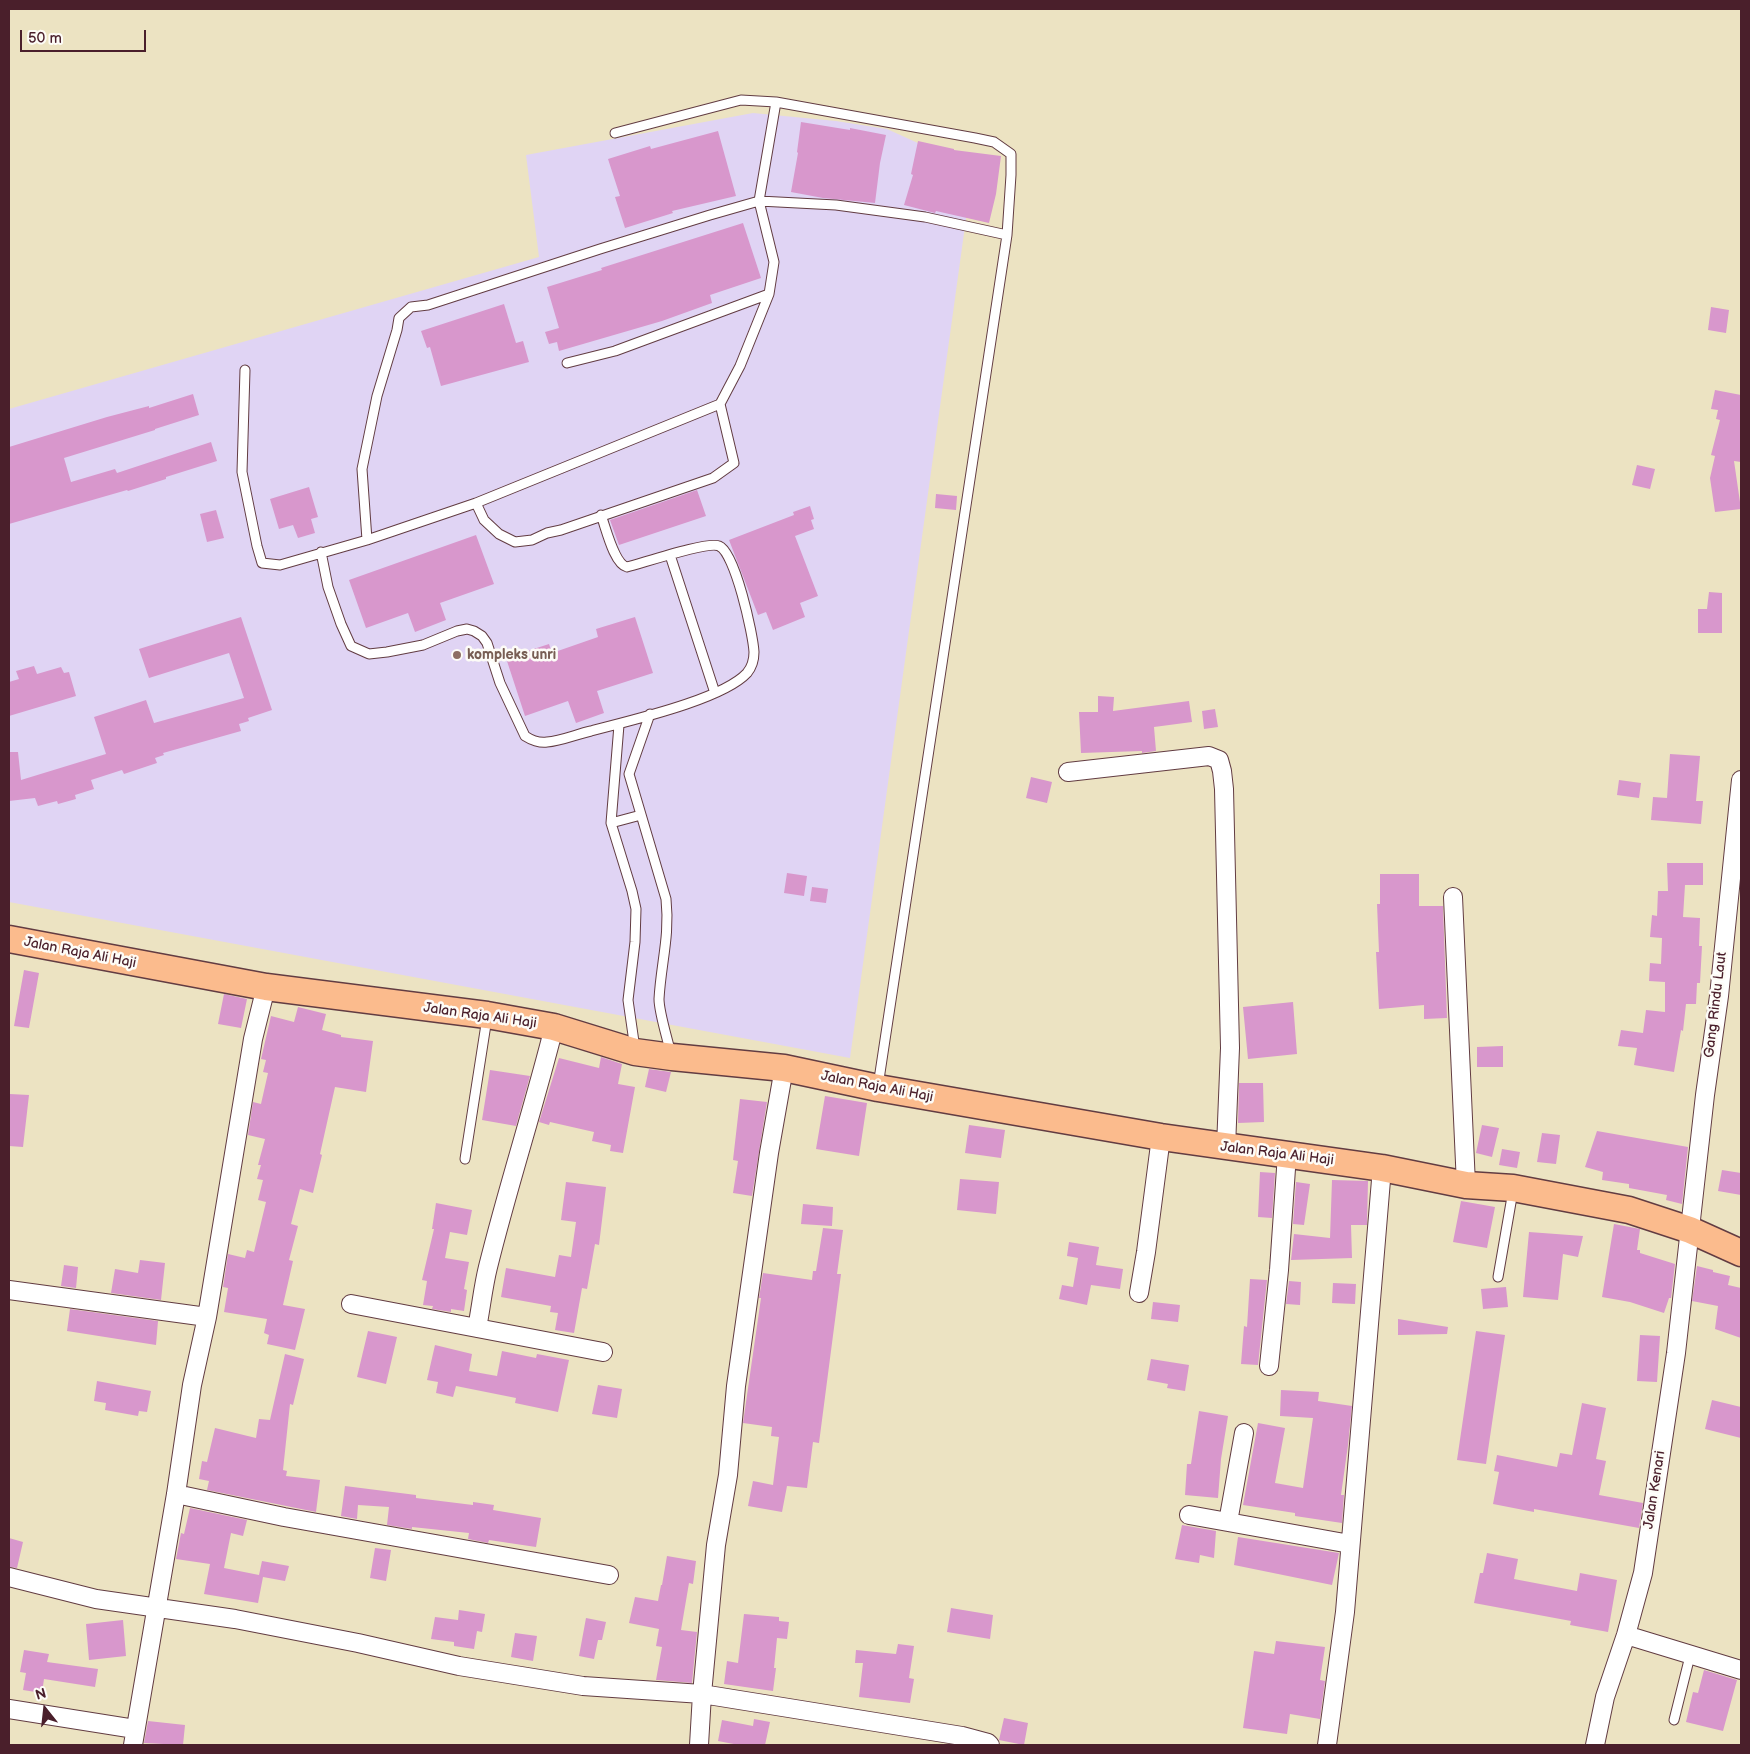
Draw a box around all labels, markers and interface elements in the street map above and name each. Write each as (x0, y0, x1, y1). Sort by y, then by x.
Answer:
scale bar (22, 20, 149, 52)
text: 50 m (28, 29, 62, 48)
place label: kompleks unri (467, 647, 556, 663)
marker: kompleks unri (451, 649, 463, 661)
street label: Jalan Raja Ali Haji (22, 934, 138, 972)
street label: Gang Rindu Laut (1701, 951, 1731, 1059)
street label: Jalan Raja Ali Haji (422, 1000, 538, 1032)
street label: Jalan Raja Ali Haji (819, 1068, 935, 1106)
street label: Jalan Raja Ali Haji (1219, 1139, 1335, 1169)
street label: Jalan Kenari (1641, 1450, 1669, 1530)
north arrow (20, 1684, 70, 1734)
text: N (33, 1684, 48, 1704)

